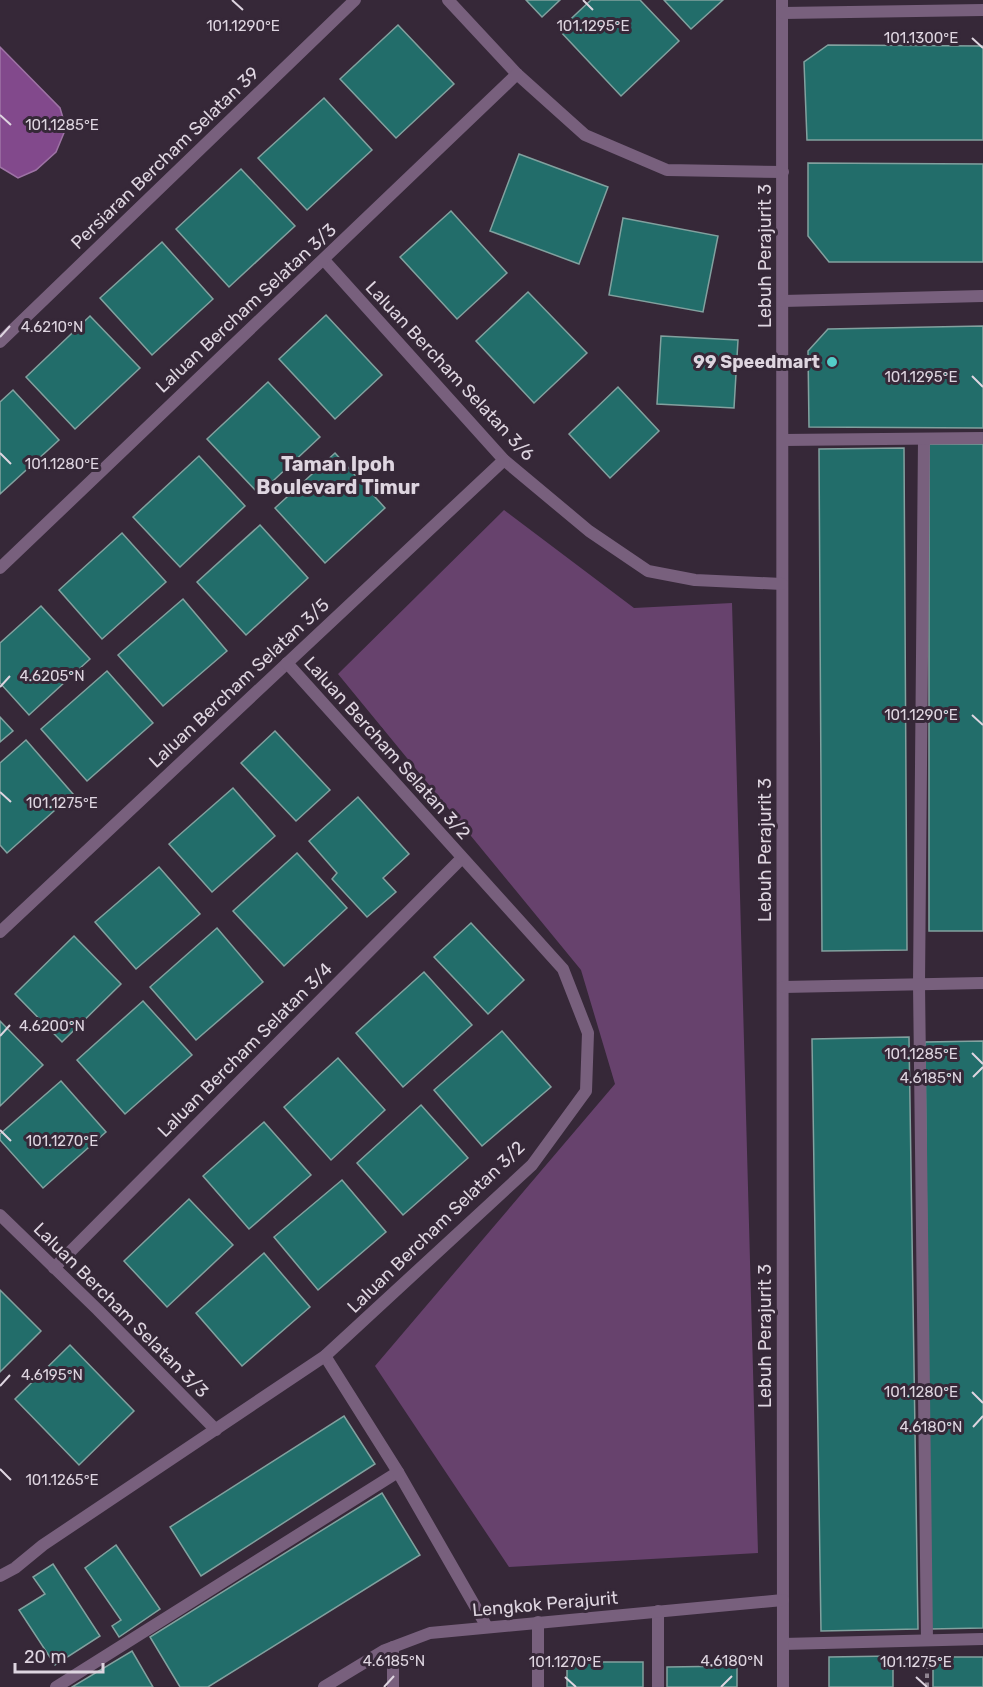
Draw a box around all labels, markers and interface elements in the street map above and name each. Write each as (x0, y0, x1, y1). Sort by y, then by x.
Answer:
text: 101.1290°E (206, 17, 280, 35)
text: 101.1295°E (556, 17, 630, 35)
text: 101.1300°E (884, 29, 958, 47)
street label: Persiaran Bercham Selatan 39 (66, 62, 264, 254)
text: 101.1285°E (25, 116, 99, 134)
street label: Lebuh Perajurit 3 (754, 184, 776, 328)
street label: Laluan Bercham Selatan 3/3 (151, 219, 341, 397)
street label: Laluan Bercham Selatan 3/6 (361, 277, 539, 466)
text: 4.6210°N (21, 318, 83, 336)
place label: 99 Speedmart (693, 351, 820, 373)
marker: 99 Speedmart (825, 355, 839, 369)
text: 101.1295°E (884, 368, 958, 386)
district label: Taman Ipoh Boulevard Timur (256, 452, 420, 499)
text: 101.1280°E (25, 455, 99, 473)
street label: Laluan Bercham Selatan 3/5 (144, 594, 334, 772)
street label: Laluan Bercham Selatan 3/2 (299, 652, 475, 844)
text: 4.6205°N (19, 667, 85, 685)
text: 101.1290°E (884, 706, 958, 724)
street label: Lebuh Perajurit 3 (754, 778, 776, 922)
text: 101.1275°E (26, 794, 98, 812)
street label: Laluan Bercham Selatan 3/4 (153, 958, 337, 1142)
text: 4.6200°N (19, 1017, 85, 1035)
text: 101.1285°E (884, 1045, 958, 1063)
text: 4.6185°N (900, 1069, 962, 1087)
text: 101.1270°E (26, 1132, 98, 1150)
street label: Laluan Bercham Selatan 3/2 (343, 1136, 529, 1318)
street label: Laluan Bercham Selatan 3/3 (29, 1218, 213, 1402)
street label: Lebuh Perajurit 3 (754, 1264, 776, 1408)
text: 4.6195°N (21, 1366, 83, 1384)
text: 101.1280°E (884, 1383, 958, 1401)
text: 4.6180°N (899, 1418, 963, 1436)
text: 101.1265°E (25, 1471, 99, 1489)
street label: Lengkok Perajurit (471, 1587, 619, 1621)
scale bar (15, 1636, 104, 1674)
text: 20 m (24, 1646, 66, 1668)
text: 4.6185°N (363, 1652, 425, 1670)
text: 4.6180°N (700, 1652, 764, 1670)
text: 101.1270°E (529, 1653, 601, 1671)
text: 101.1275°E (880, 1653, 952, 1671)

